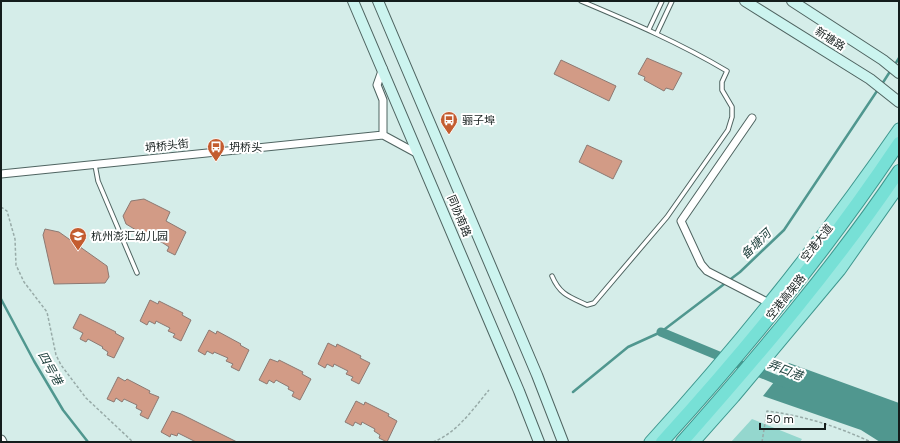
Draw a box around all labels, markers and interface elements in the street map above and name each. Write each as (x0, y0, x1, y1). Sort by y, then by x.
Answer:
street label: 新塘路 (813, 25, 847, 53)
bus stop icon: 骊子埠 (439, 110, 459, 135)
place label: 骊子埠 (462, 114, 495, 127)
street label: 坍桥头街 (144, 137, 190, 155)
bus stop icon: 坍桥头 (206, 137, 226, 162)
place label: 坍桥头 (229, 141, 262, 154)
street label: 同协南路 (444, 193, 474, 239)
street label: 空港大道 (798, 222, 836, 264)
water label: 备塘河 (738, 225, 775, 262)
school or university icon: 杭州澎汇幼儿园 (68, 226, 88, 251)
place label: 杭州澎汇幼儿园 (91, 230, 168, 243)
street label: 空港高架路 (764, 272, 808, 322)
water label: 四号港 (35, 349, 66, 389)
water label: 弄口港 (766, 357, 806, 384)
scale bar (760, 405, 825, 431)
text: 50 m (766, 412, 794, 426)

